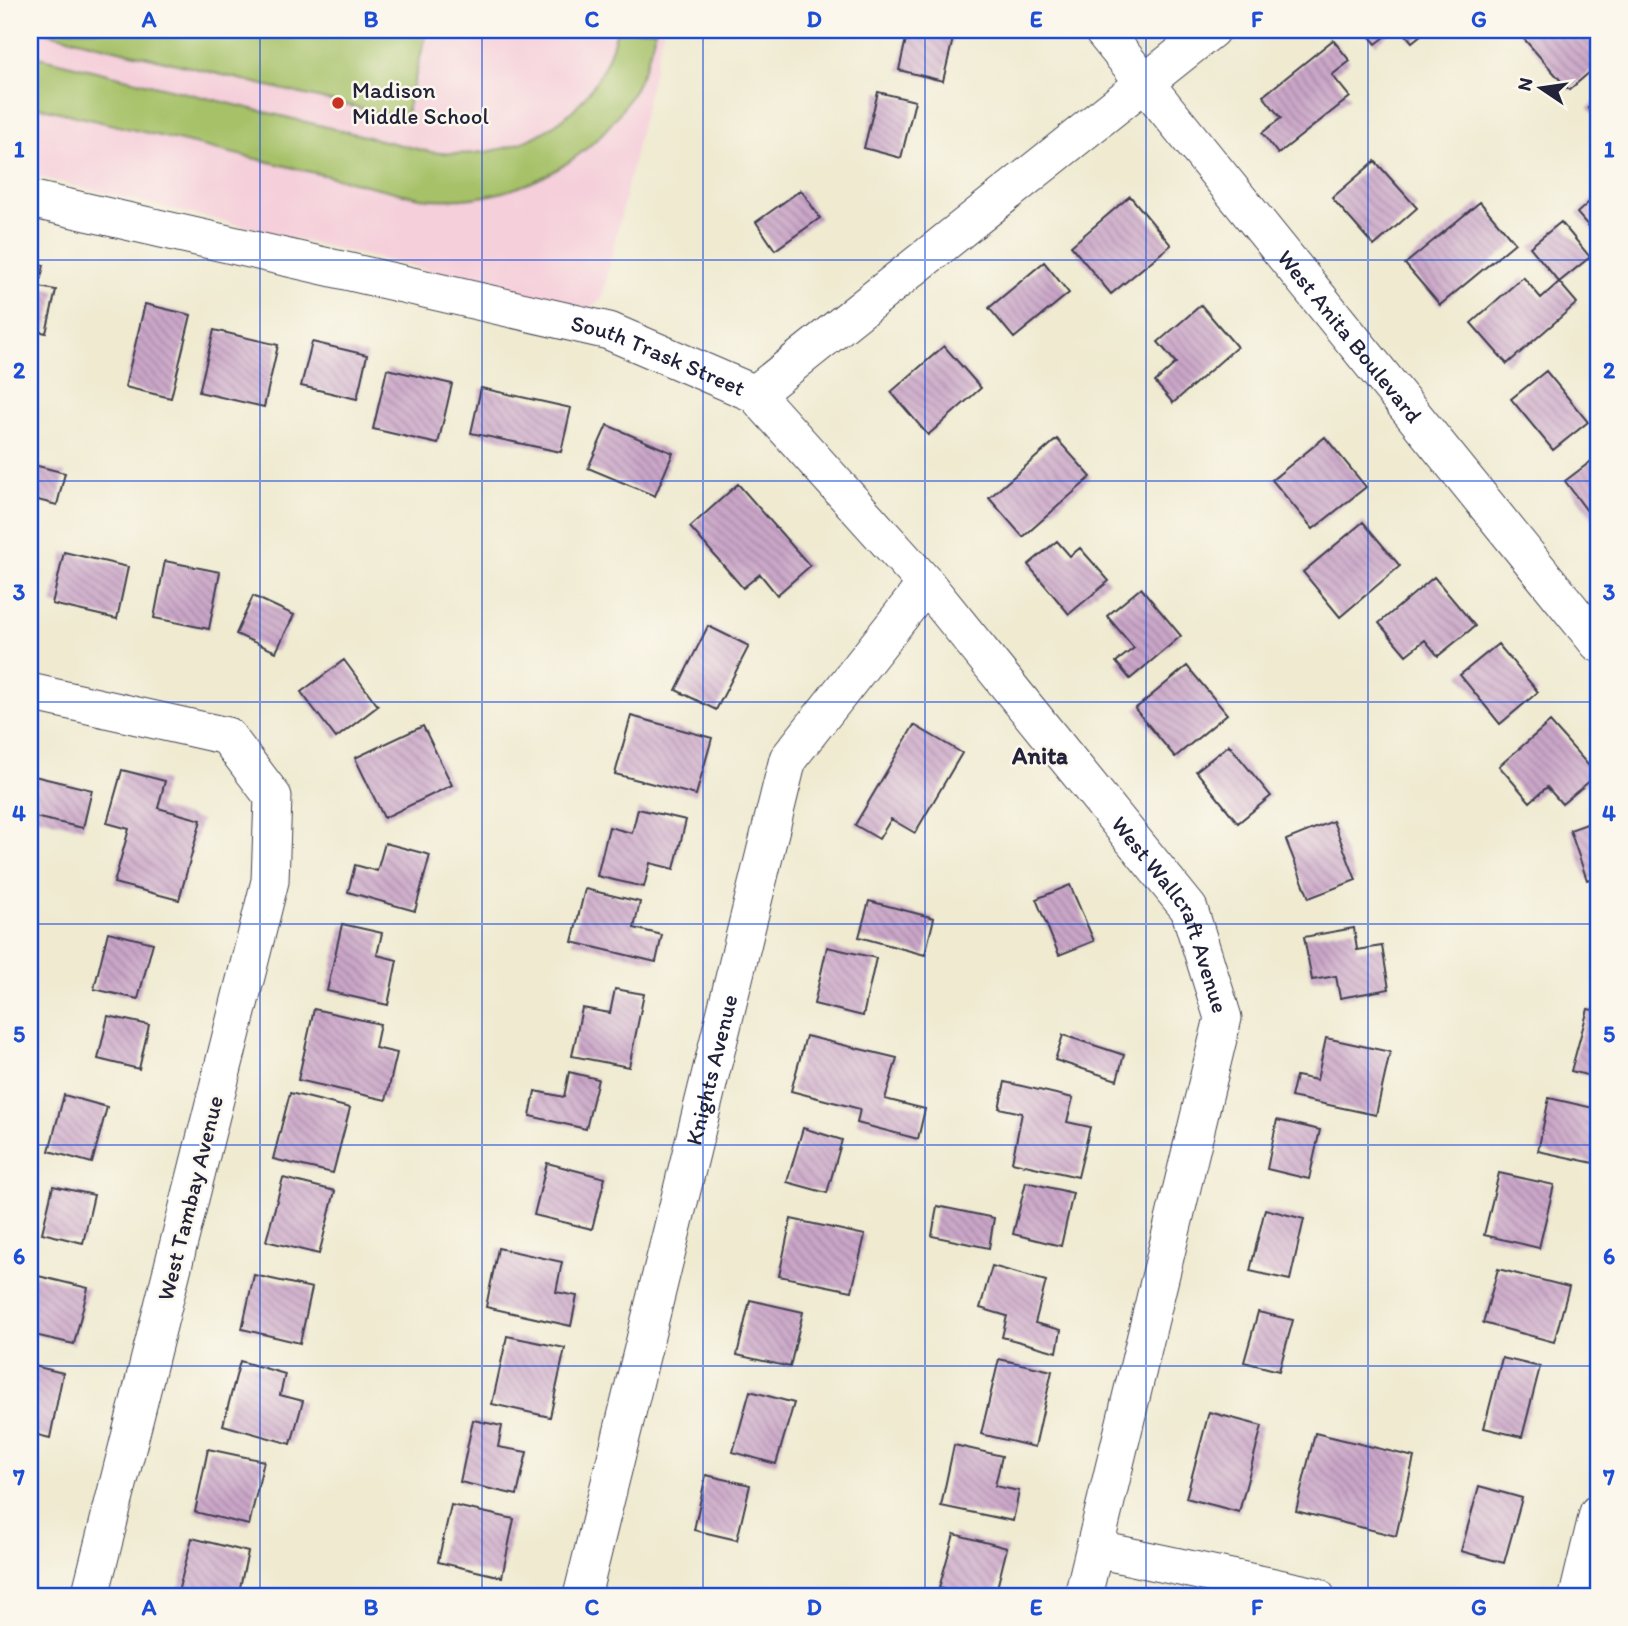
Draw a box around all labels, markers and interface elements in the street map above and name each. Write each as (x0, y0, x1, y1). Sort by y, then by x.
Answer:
text: A (141, 5, 157, 33)
text: B (364, 5, 379, 33)
text: C (585, 5, 600, 33)
text: D (806, 5, 822, 33)
text: E (1030, 5, 1043, 33)
text: F (1251, 5, 1264, 33)
text: G (1471, 5, 1487, 33)
north arrow (1506, 52, 1576, 122)
text: N (1512, 75, 1538, 93)
place label: Madison Middle School (352, 76, 490, 130)
marker: Madison Middle School (330, 95, 346, 111)
text: 1 (14, 135, 25, 163)
text: 1 (1604, 135, 1615, 163)
street label: West Anita Boulevard (1272, 244, 1428, 428)
street label: South Trask Street (568, 309, 750, 402)
text: 2 (13, 356, 26, 384)
text: 2 (1603, 356, 1616, 384)
text: 3 (13, 578, 26, 606)
text: 3 (1603, 578, 1616, 606)
district label: Anita (1011, 741, 1068, 770)
text: 4 (12, 799, 26, 827)
text: 4 (1602, 799, 1616, 827)
street label: West Wallcraft Avenue (1106, 811, 1235, 1016)
street label: Knights Avenue (679, 991, 744, 1148)
text: 5 (13, 1020, 25, 1048)
text: 5 (1603, 1020, 1615, 1048)
street label: West Tambay Avenue (151, 1093, 229, 1303)
text: 6 (13, 1242, 25, 1270)
text: 6 (1603, 1242, 1615, 1270)
text: 7 (12, 1463, 25, 1491)
text: 7 (1602, 1463, 1615, 1491)
text: A (141, 1593, 157, 1621)
text: B (364, 1593, 379, 1621)
text: C (585, 1593, 600, 1621)
text: D (806, 1593, 822, 1621)
text: E (1030, 1593, 1043, 1621)
text: F (1251, 1593, 1264, 1621)
text: G (1471, 1593, 1487, 1621)

